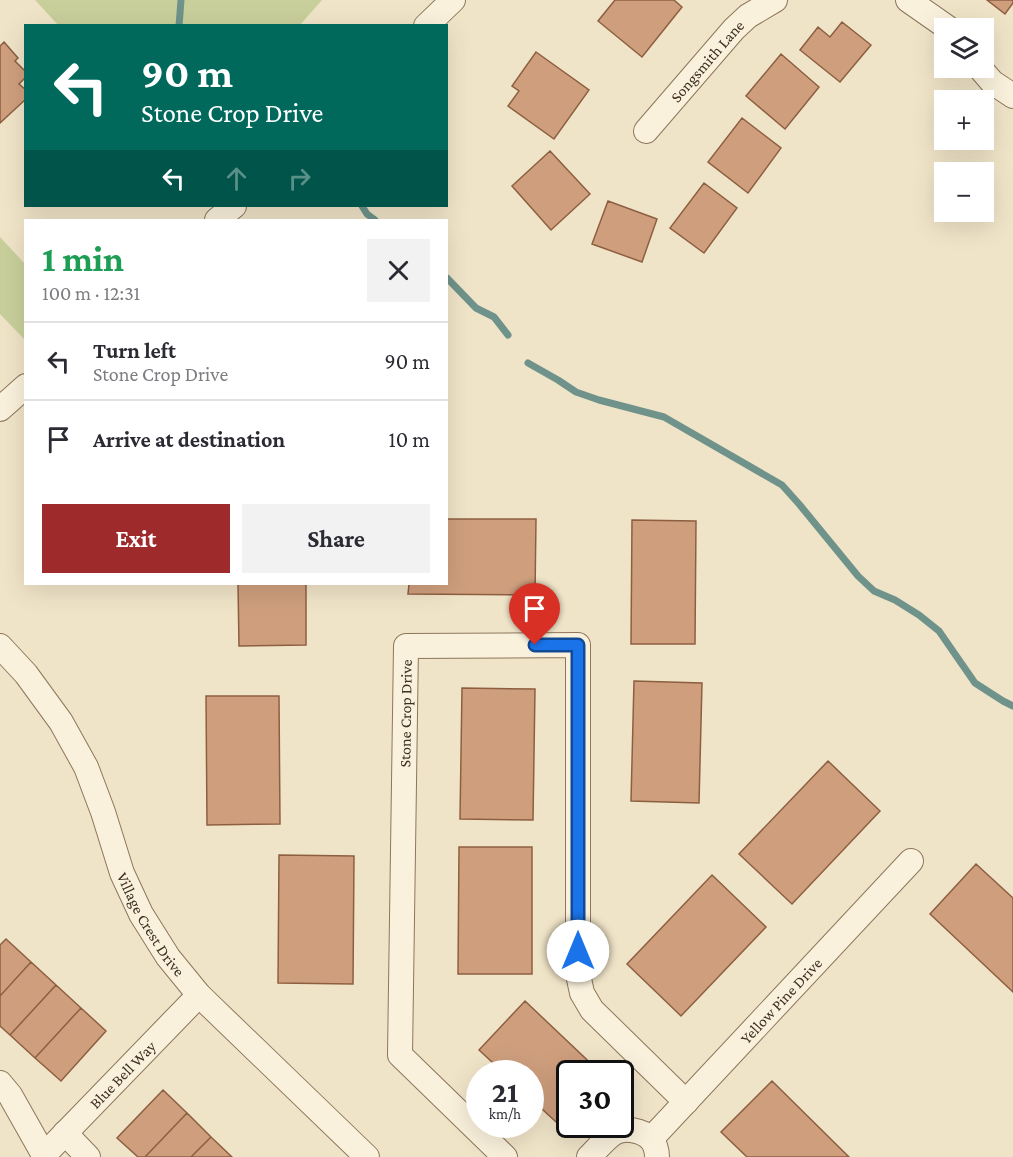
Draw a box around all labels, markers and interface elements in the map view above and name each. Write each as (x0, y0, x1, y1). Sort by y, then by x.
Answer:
street label: Songsmith Lane (667, 17, 747, 105)
map controls (934, 18, 994, 222)
button: layers (934, 18, 994, 78)
icon: left (42, 48, 120, 126)
text: 90 m (141, 49, 233, 96)
button: + (934, 90, 994, 150)
text: Stone Crop Drive (141, 98, 324, 128)
icon: left (157, 162, 190, 195)
icon: ahead (220, 162, 253, 195)
icon: right (283, 162, 316, 195)
button: − (934, 162, 994, 222)
text: 1 min (42, 239, 124, 279)
button: close (367, 239, 430, 302)
text: 100 m · 12:31 (42, 282, 140, 304)
text: Turn left (93, 338, 176, 363)
icon: left (42, 345, 75, 378)
text: 90 m (385, 349, 430, 374)
text: Stone Crop Drive (93, 363, 228, 385)
icon: arrive (42, 423, 75, 456)
text: Arrive at destination (93, 427, 285, 452)
text: 10 m (388, 427, 430, 452)
button: Exit (42, 504, 230, 573)
button: Share (242, 504, 430, 573)
pin (509, 583, 560, 645)
icon: arrive (518, 592, 551, 625)
street label: Stone Crop Drive (396, 659, 415, 768)
street label: Village Crest Drive (114, 870, 188, 980)
position arrow (546, 919, 610, 983)
street label: Yellow Pine Drive (737, 954, 825, 1047)
street label: Blue Bell Way (86, 1037, 160, 1112)
speed limit sign: 30 (556, 1060, 634, 1138)
text: 21 (492, 1075, 518, 1108)
text: km/h (489, 1106, 521, 1122)

